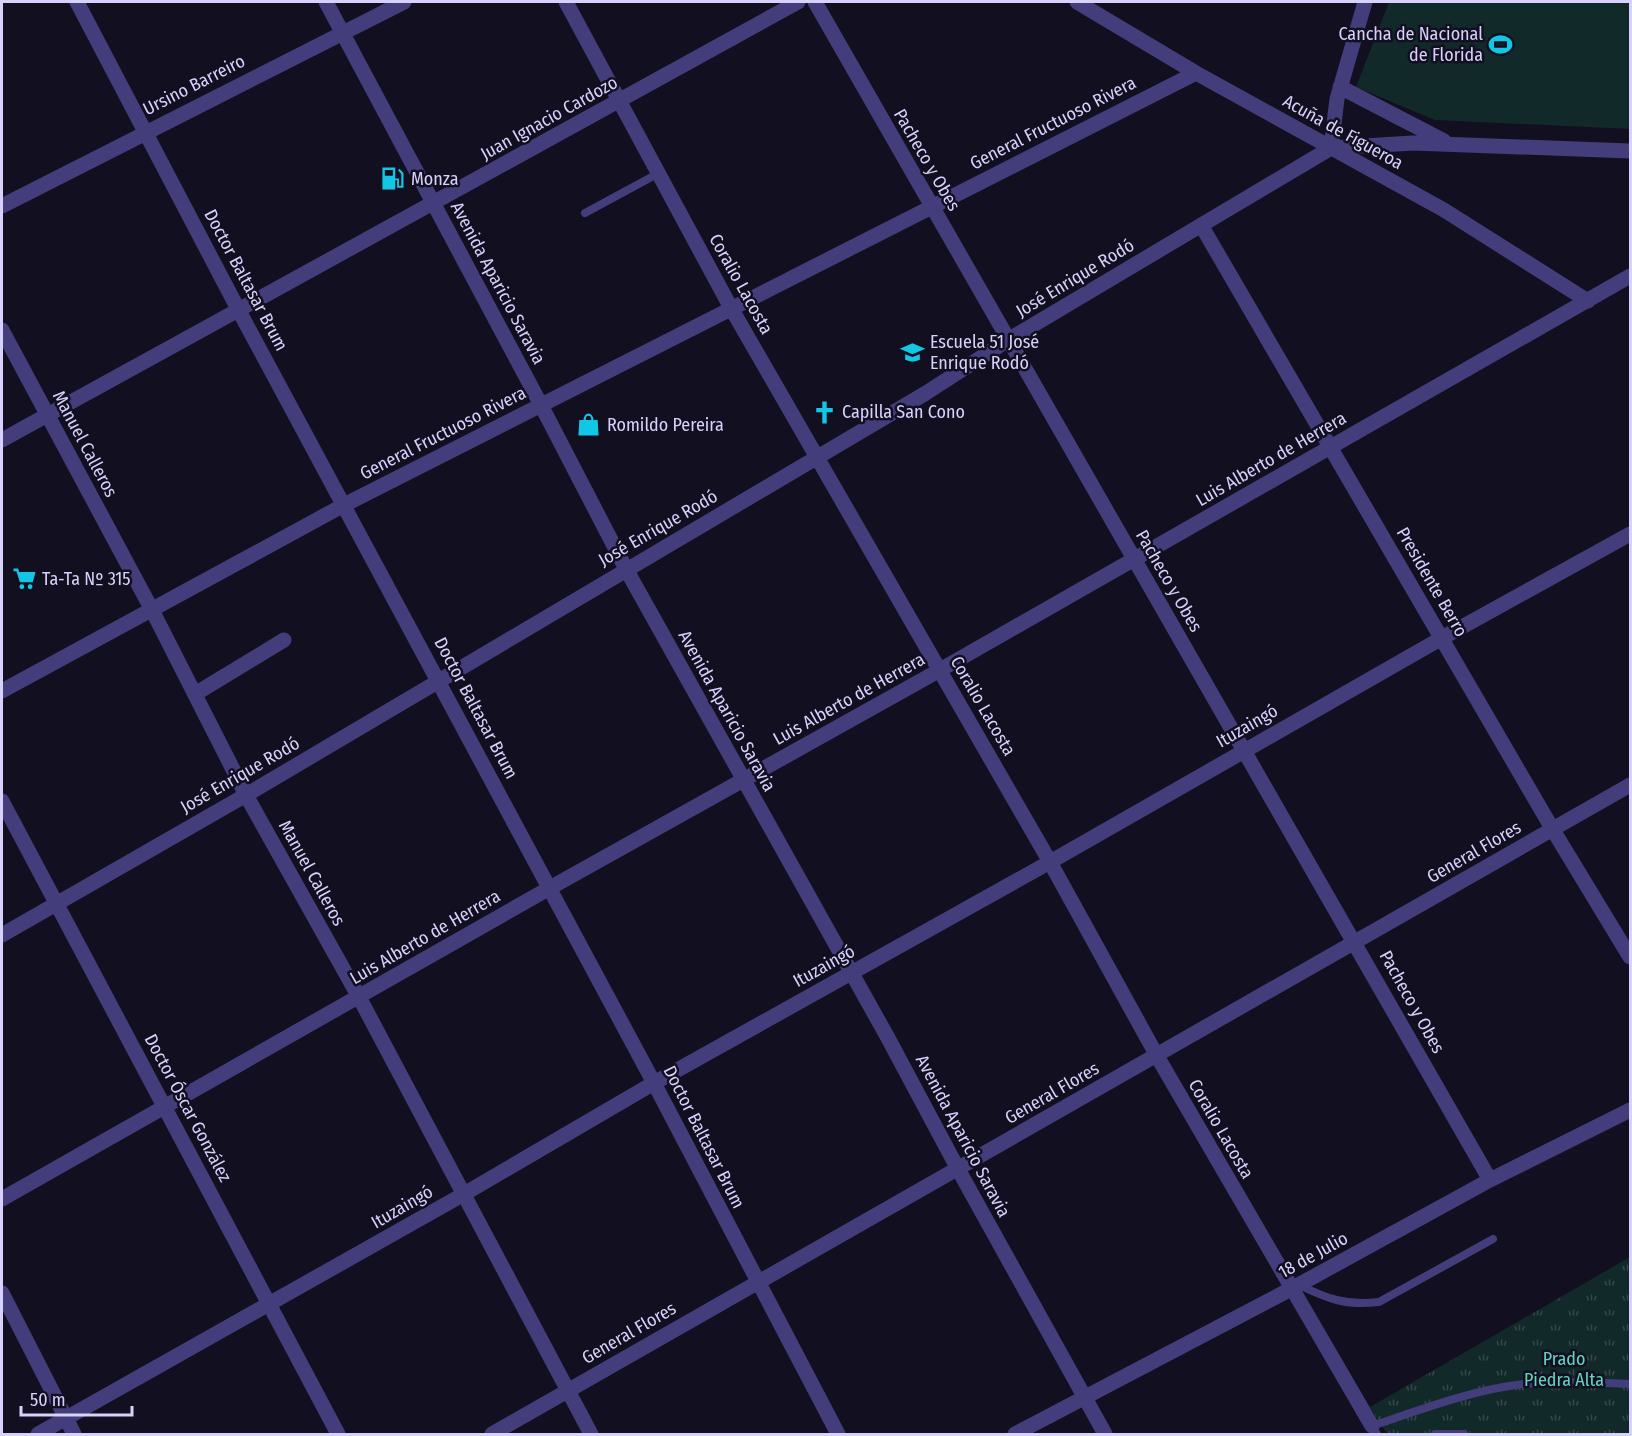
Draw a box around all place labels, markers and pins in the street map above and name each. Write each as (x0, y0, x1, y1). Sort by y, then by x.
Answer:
place label: Cancha de Nacional de Florida (1338, 23, 1483, 66)
sports icon: Cancha de Nacional de Florida (1488, 31, 1514, 57)
fuel station icon: Monza (380, 166, 406, 192)
place label: Monza (411, 168, 459, 190)
place label: Escuela 51 José Enrique Rodó (930, 331, 1039, 374)
school or university icon: Escuela 51 José Enrique Rodó (899, 339, 925, 365)
church icon: Capilla San Cono (811, 399, 837, 425)
place label: Capilla San Cono (842, 401, 965, 423)
shop icon: Romildo Pereira (576, 412, 602, 438)
place label: Romildo Pereira (607, 414, 724, 436)
supermarket icon: Ta-Ta Nº 315 (11, 566, 37, 592)
place label: Ta-Ta Nº 315 (42, 568, 131, 590)

